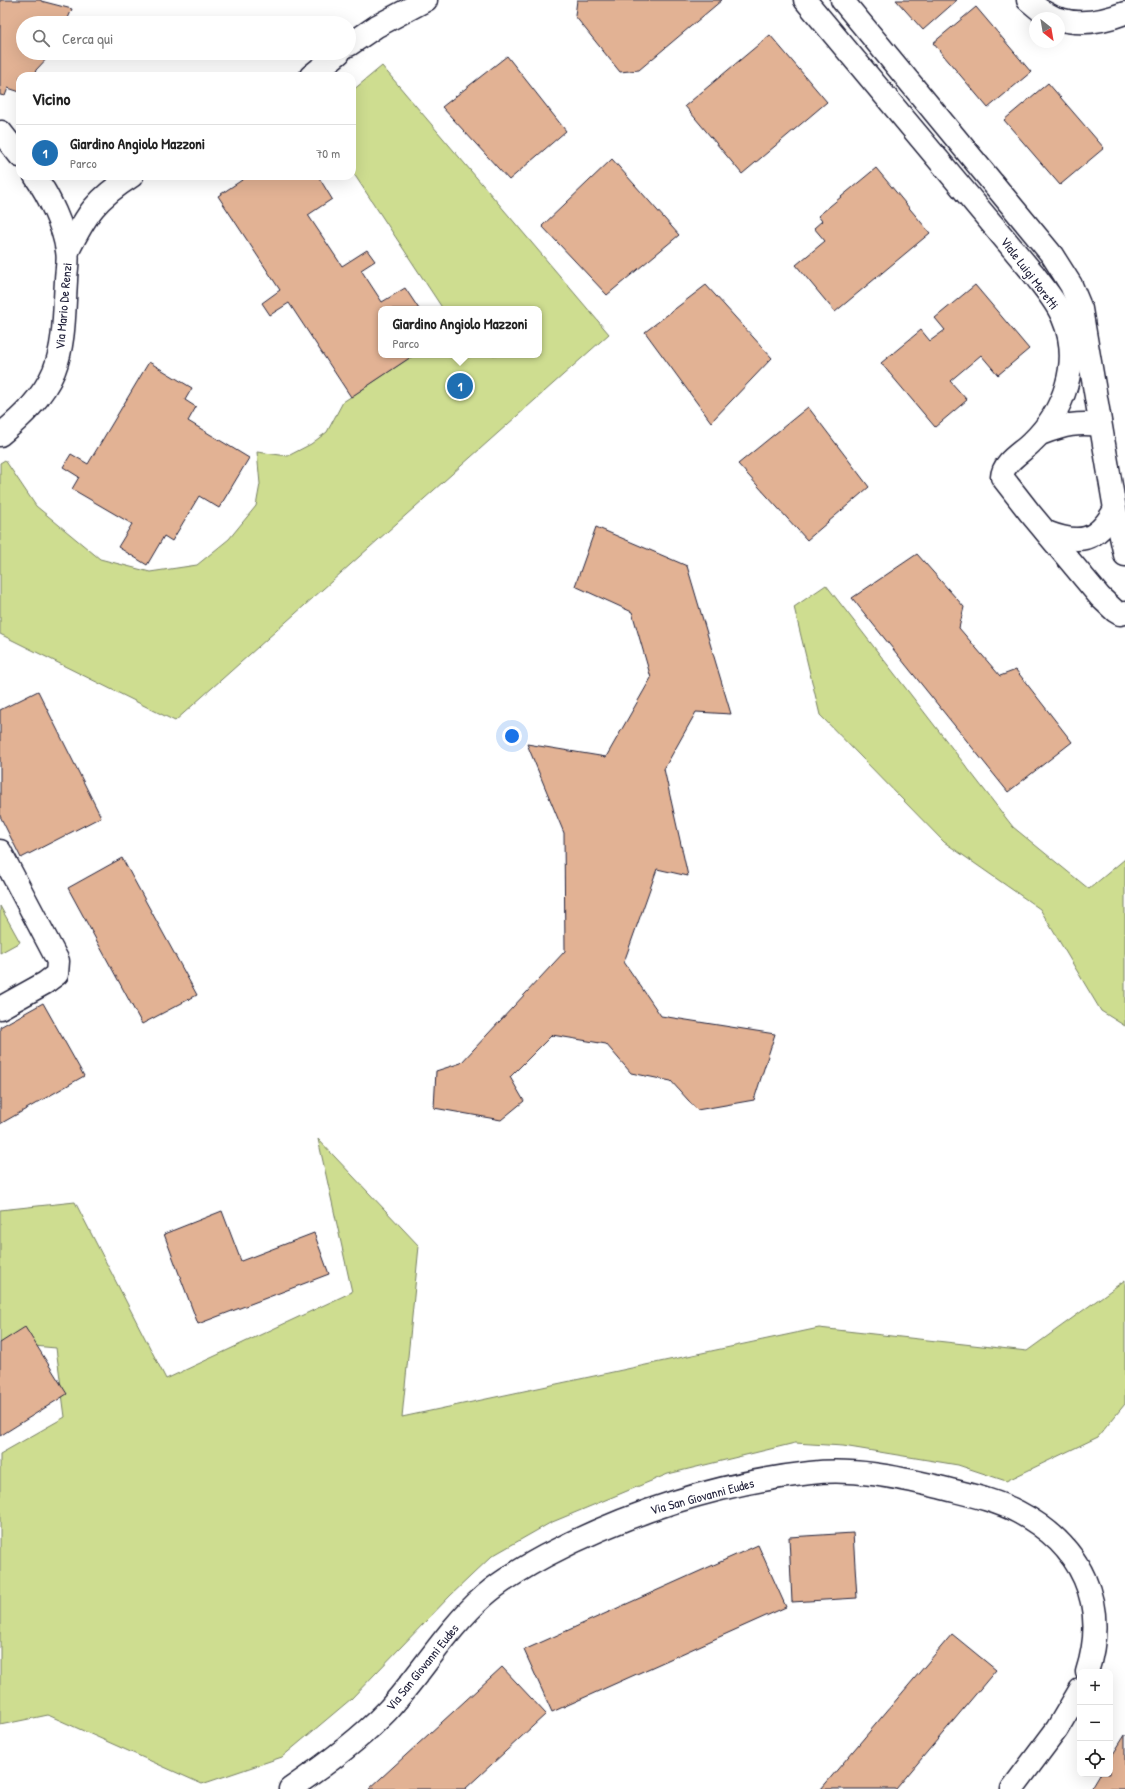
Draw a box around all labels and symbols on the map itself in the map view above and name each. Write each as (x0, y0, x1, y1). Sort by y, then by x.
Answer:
north arrow (1029, 12, 1065, 48)
street label: Viale Luigi Moretti (997, 233, 1063, 313)
street label: Via Mario De Renzi (50, 262, 76, 350)
pin: 1 (447, 371, 473, 401)
your location (502, 726, 522, 746)
street label: Via San Giovanni Eudes (648, 1473, 756, 1519)
street label: Via San Giovanni Eudes (381, 1620, 463, 1714)

